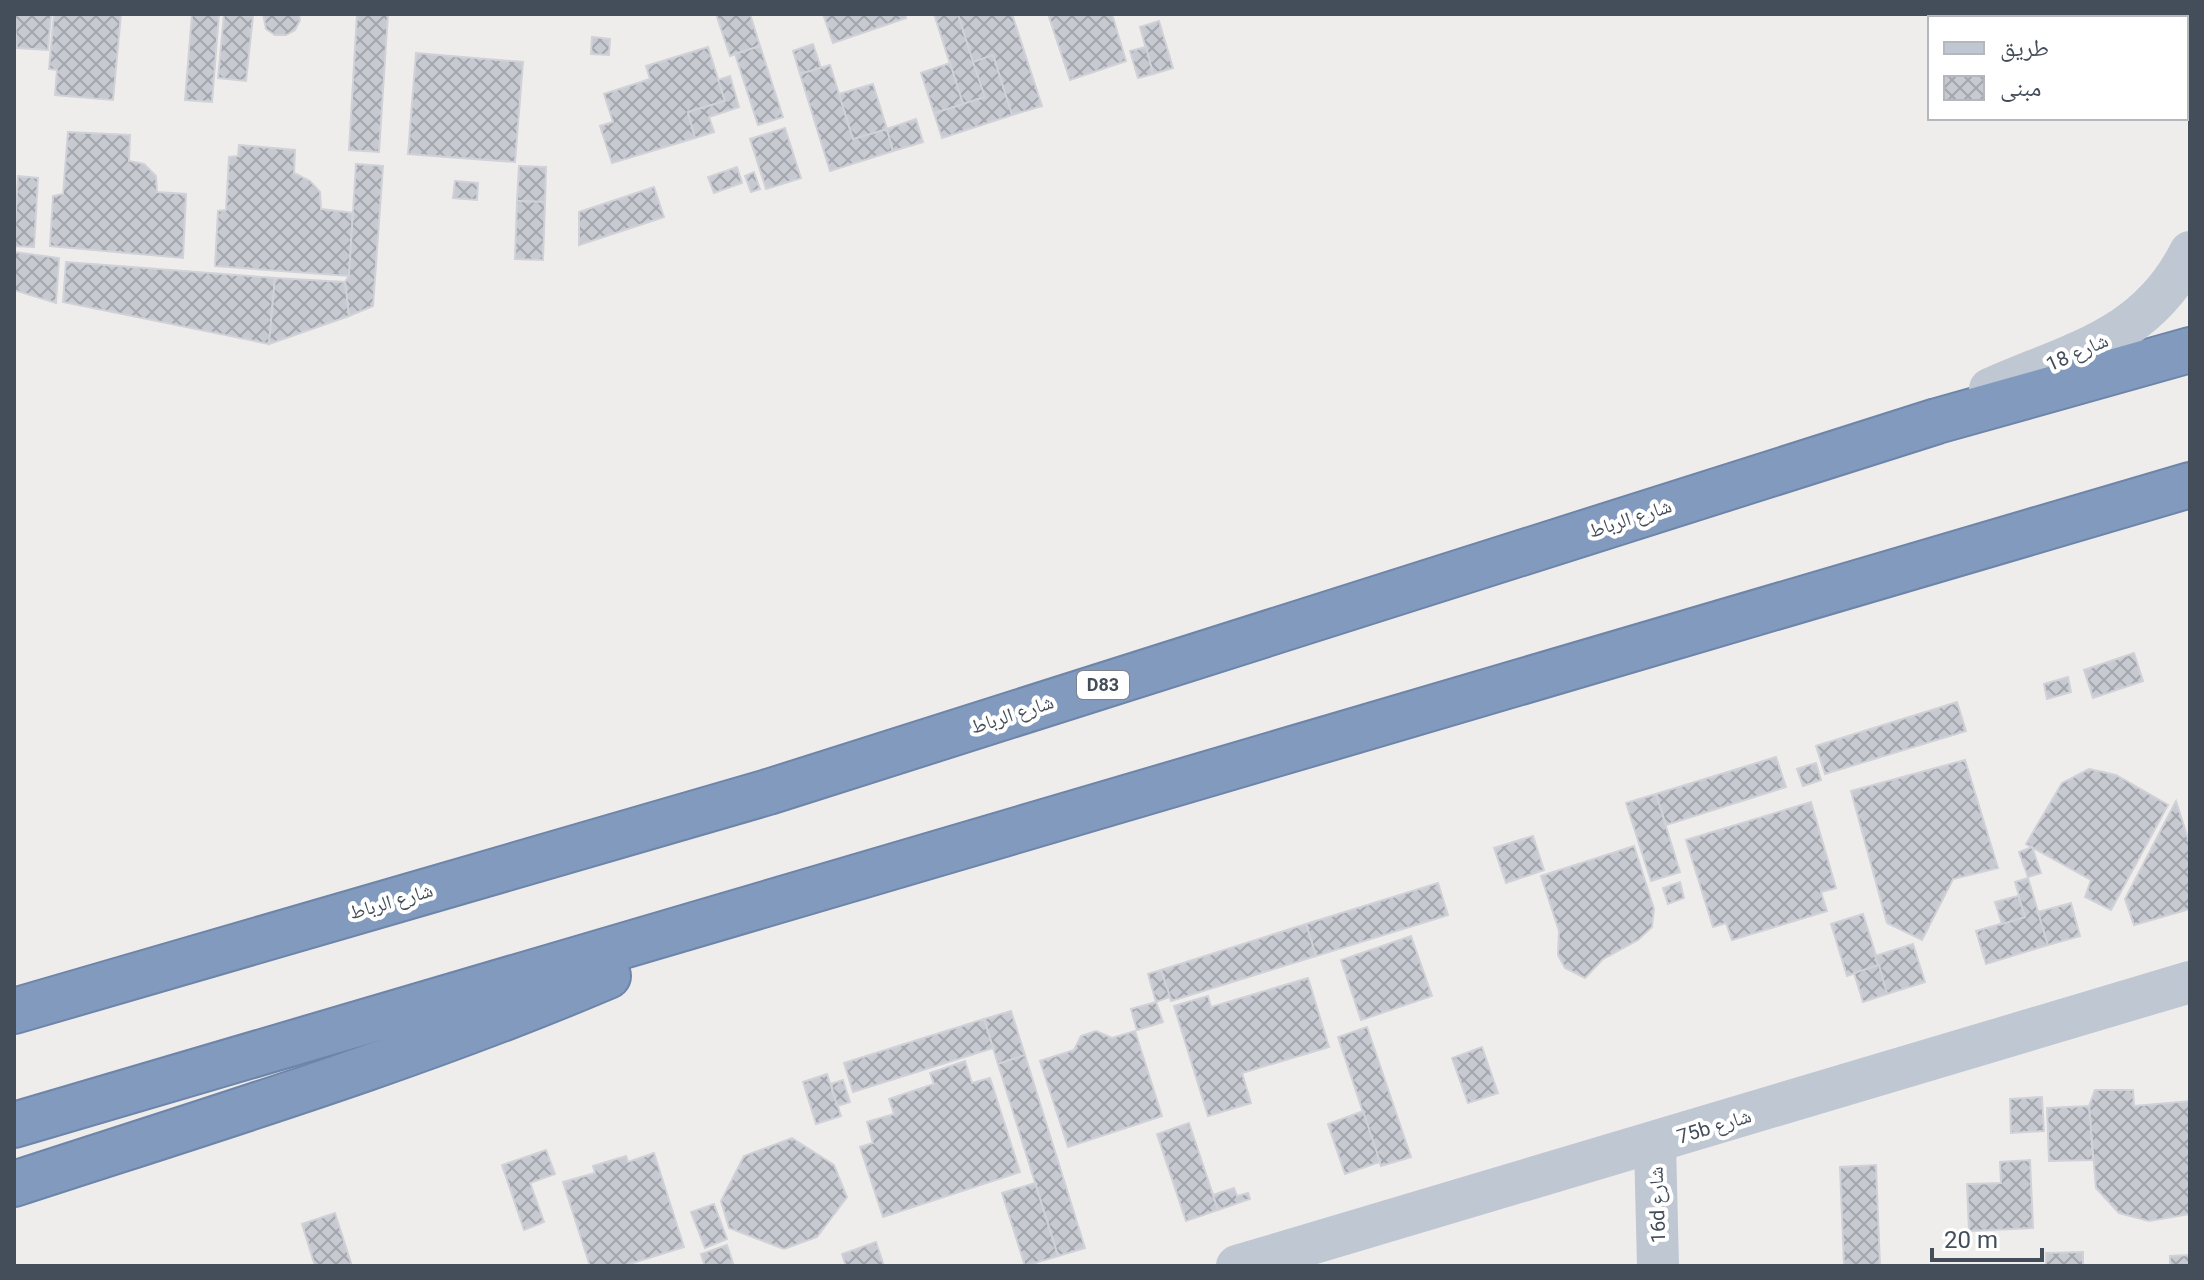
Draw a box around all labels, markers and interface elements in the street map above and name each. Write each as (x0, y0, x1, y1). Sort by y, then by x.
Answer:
legend (1928, 16, 2188, 120)
text: طريق (2000, 34, 2049, 62)
text: مبنى (2000, 74, 2041, 102)
street label: شارع 18 (2042, 328, 2112, 377)
street label: شارع الرباط (1585, 493, 1675, 544)
road number: D83 (1077, 671, 1129, 699)
street label: شارع الرباط (967, 689, 1057, 740)
street label: شارع الرباط (346, 878, 436, 925)
street label: 75b شارع (1674, 1103, 1754, 1150)
street label: 16d شارع (1644, 1166, 1671, 1244)
scale bar (1932, 1212, 2042, 1262)
text: 20 m (1944, 1226, 1998, 1254)

